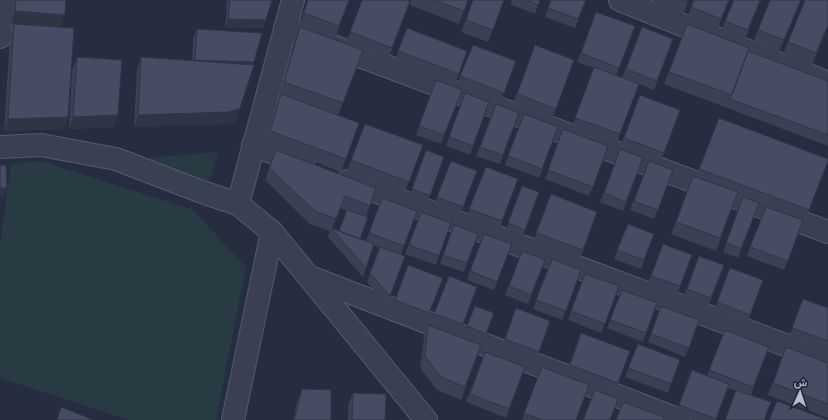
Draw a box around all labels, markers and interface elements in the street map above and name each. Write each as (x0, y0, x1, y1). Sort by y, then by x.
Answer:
north arrow (780, 372, 820, 412)
text: ش (794, 377, 807, 389)

